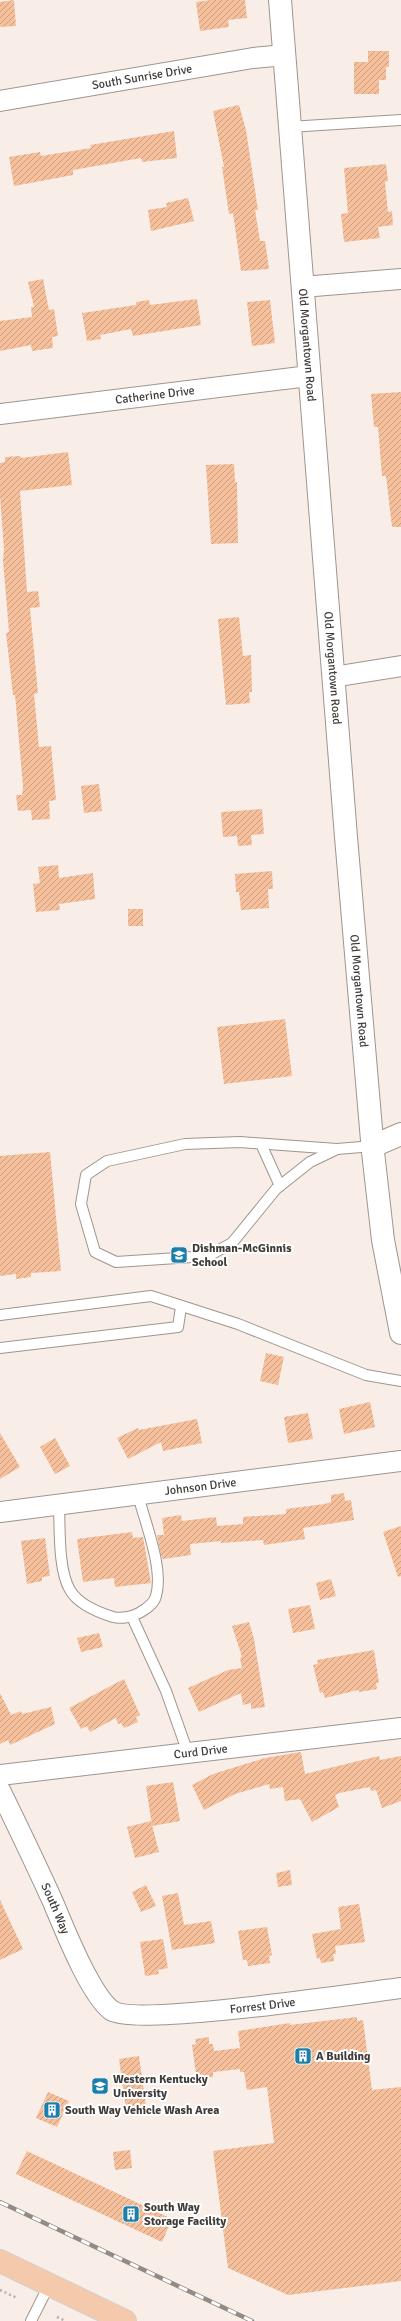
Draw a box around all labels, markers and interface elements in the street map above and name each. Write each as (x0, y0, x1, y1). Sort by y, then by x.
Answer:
street label: South Sunrise Drive (91, 61, 193, 93)
street label: Old Morgantown Road (295, 288, 319, 402)
street label: Catherine Drive (114, 383, 195, 407)
street label: Old Morgantown Road (321, 611, 345, 725)
street label: Old Morgantown Road (347, 934, 372, 1048)
place label: Dishman-McGinnis School (192, 1241, 292, 1270)
school or university icon: Dishman-McGinnis School (169, 1245, 189, 1265)
street label: Johnson Drive (164, 1475, 237, 1499)
street label: Curd Drive (173, 1741, 228, 1762)
street label: South Way (38, 1881, 73, 1937)
street label: Forrest Drive (229, 1994, 296, 2017)
building icon: A Building (293, 2046, 313, 2066)
place label: A Building (316, 2049, 371, 2064)
place label: Western Kentucky University (113, 2072, 208, 2101)
school or university icon: Western Kentucky University (90, 2076, 110, 2096)
building icon: South Way Vehicle Wash Area (42, 2100, 62, 2120)
place label: South Way Vehicle Wash Area (65, 2103, 219, 2118)
place label: South Way Storage Facility (144, 2200, 226, 2229)
building icon: South Way Storage Facility (121, 2204, 141, 2224)

